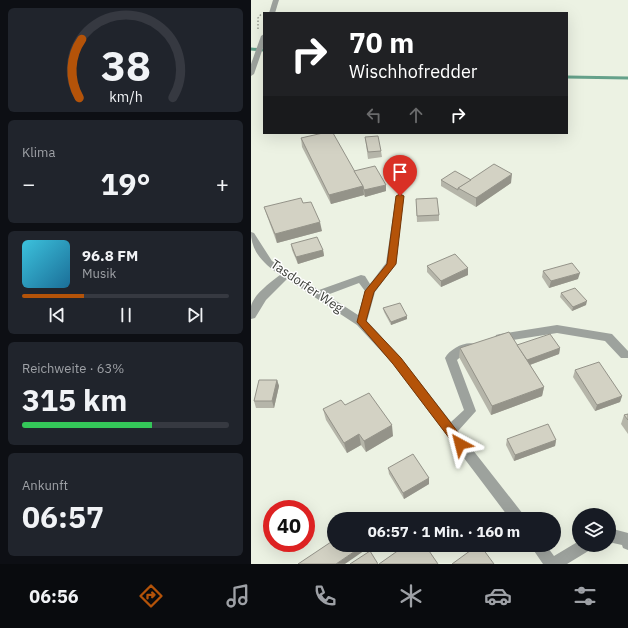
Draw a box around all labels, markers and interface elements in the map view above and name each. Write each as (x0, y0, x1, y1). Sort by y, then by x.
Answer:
text: 70 m (349, 24, 414, 61)
icon: right (283, 28, 335, 80)
text: 38 (101, 38, 150, 92)
text: Wischhofredder (349, 60, 477, 83)
text: km/h (109, 87, 142, 106)
icon: left (363, 104, 385, 126)
icon: ahead (405, 104, 427, 126)
icon: right (447, 104, 469, 126)
text: Klima (22, 144, 55, 161)
pin (383, 155, 417, 196)
icon: arrive (389, 161, 411, 183)
text: 19° (100, 164, 151, 203)
text: − (22, 169, 35, 198)
text: + (216, 169, 229, 198)
text: 96.8 FM (82, 246, 138, 265)
street label: Tasdorfer Weg (267, 255, 347, 317)
text: Musik (82, 265, 116, 282)
icon: previous (46, 304, 68, 326)
icon: pause (115, 304, 137, 326)
icon: next (184, 304, 206, 326)
text: Reichweite · 63% (22, 360, 124, 377)
text: 315 km (22, 380, 127, 419)
position arrow (439, 423, 481, 465)
text: Ankunft (22, 477, 68, 494)
text: 06:57 (22, 497, 104, 536)
speed limit sign: 40 (263, 500, 315, 552)
map controls (572, 508, 616, 552)
button: layers (572, 508, 616, 552)
text: 06:57 · 1 Min. · 160 m (368, 522, 520, 541)
icon: directions (137, 582, 165, 610)
icon: music (224, 582, 252, 610)
icon: phone (311, 582, 339, 610)
icon: climate (397, 582, 425, 610)
icon: car (484, 582, 512, 610)
icon: filters (571, 582, 599, 610)
text: 06:56 (29, 585, 78, 608)

